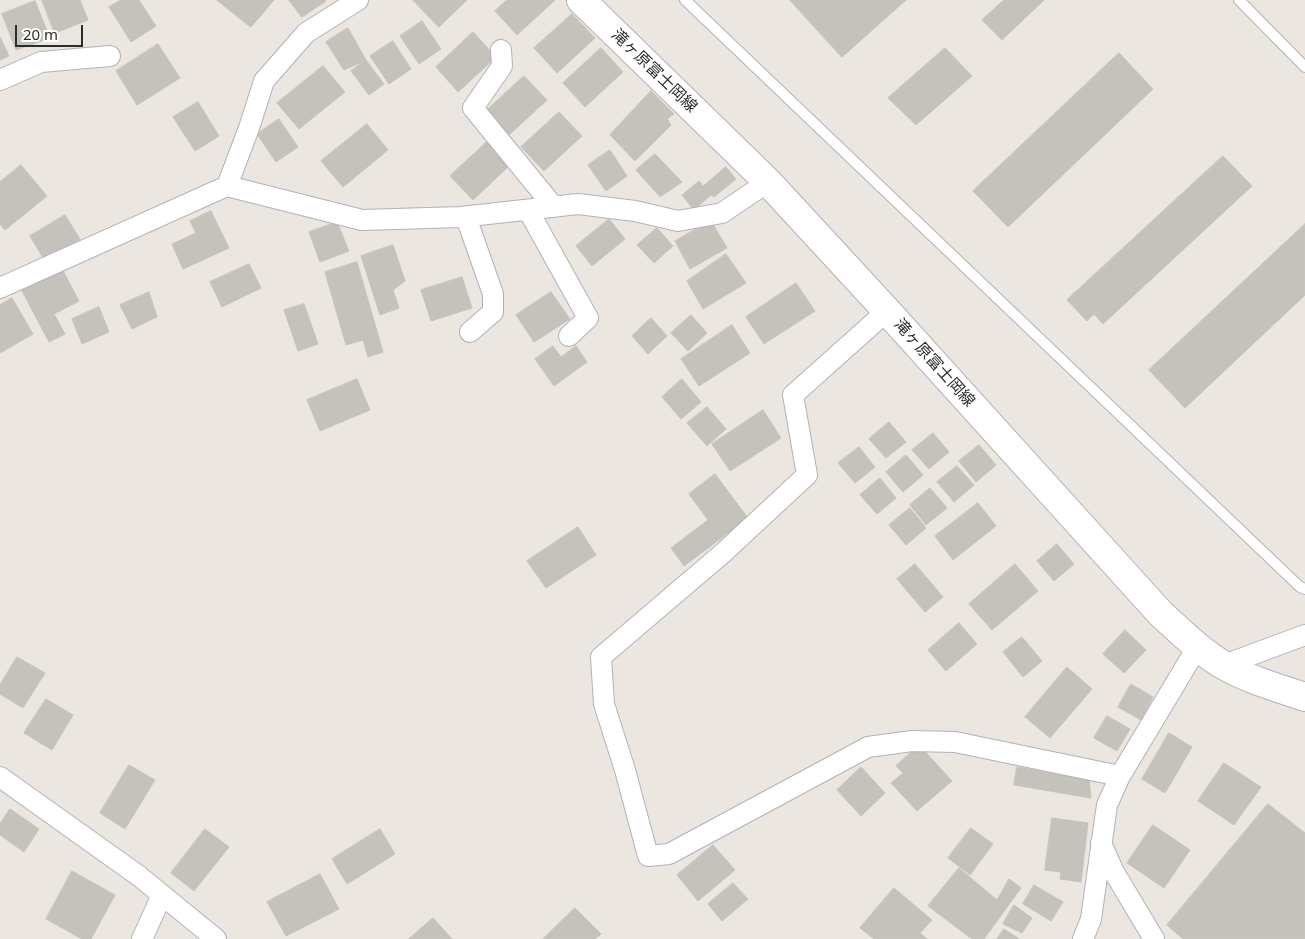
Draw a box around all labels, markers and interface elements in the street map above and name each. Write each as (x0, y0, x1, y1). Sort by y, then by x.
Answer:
scale bar (18, 15, 85, 47)
text: 20 m (23, 24, 58, 44)
street label: 滝ヶ原富士岡線 (607, 25, 701, 117)
street label: 滝ヶ原富士岡線 (889, 315, 979, 411)

